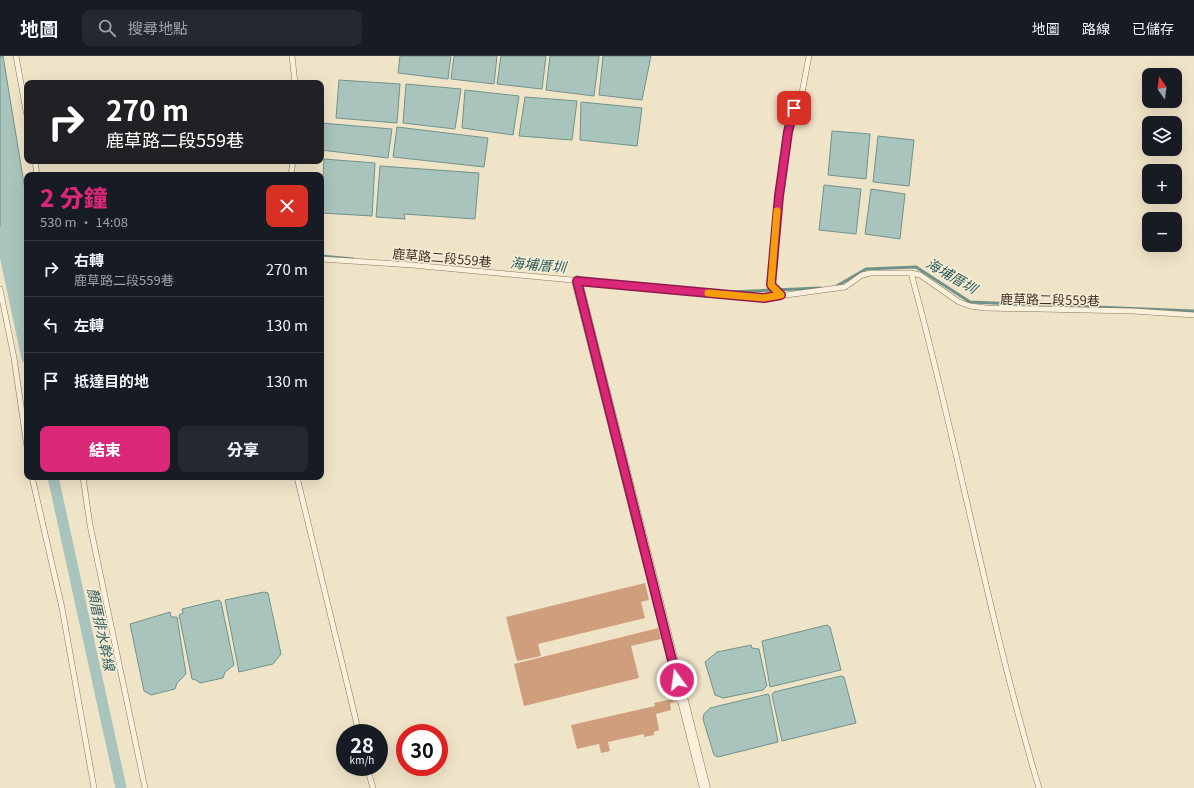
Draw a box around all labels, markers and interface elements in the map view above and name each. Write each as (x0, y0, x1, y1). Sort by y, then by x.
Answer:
search box (82, 10, 362, 46)
text: 地圖 (20, 14, 58, 41)
icon: search (96, 17, 118, 39)
text: 搜尋地點 (128, 17, 188, 38)
text: 地圖 (1032, 18, 1060, 38)
text: 路線 (1082, 18, 1110, 38)
text: 已儲存 (1132, 18, 1174, 38)
north arrow (1142, 68, 1182, 108)
map controls (1142, 68, 1182, 252)
text: 270 m (106, 89, 189, 129)
pin (777, 91, 811, 125)
icon: right (40, 96, 92, 148)
icon: arrive (783, 97, 805, 119)
button: layers (1142, 116, 1182, 156)
text: 鹿草路二段559巷 (106, 126, 244, 152)
button: + (1142, 164, 1182, 204)
text: 2 分鐘 (40, 179, 108, 214)
button: close (266, 185, 308, 227)
text: 530 m · 14:08 (40, 212, 128, 231)
button: − (1142, 212, 1182, 252)
street label: 鹿草路二段559巷 (392, 243, 492, 271)
text: 右轉 (74, 249, 104, 270)
water label: 海埔厝圳 (509, 252, 569, 277)
water label: 海埔厝圳 (923, 252, 983, 299)
icon: right (40, 258, 62, 280)
text: 270 m (266, 258, 308, 279)
text: 鹿草路二段559巷 (74, 270, 174, 289)
street label: 鹿草路二段559巷 (1000, 289, 1100, 309)
icon: left (40, 314, 62, 336)
text: 左轉 (74, 314, 104, 335)
text: 130 m (266, 314, 308, 335)
icon: arrive (40, 370, 62, 392)
text: 抵達目的地 (74, 370, 149, 391)
text: 130 m (266, 370, 308, 391)
button: 結束 (40, 426, 170, 472)
button: 分享 (178, 426, 308, 472)
water label: 顏厝排水幹線 (83, 586, 121, 674)
position arrow (656, 659, 698, 701)
speed limit sign: 30 (396, 724, 448, 776)
text: 28 (350, 730, 374, 759)
text: km/h (350, 752, 374, 767)

